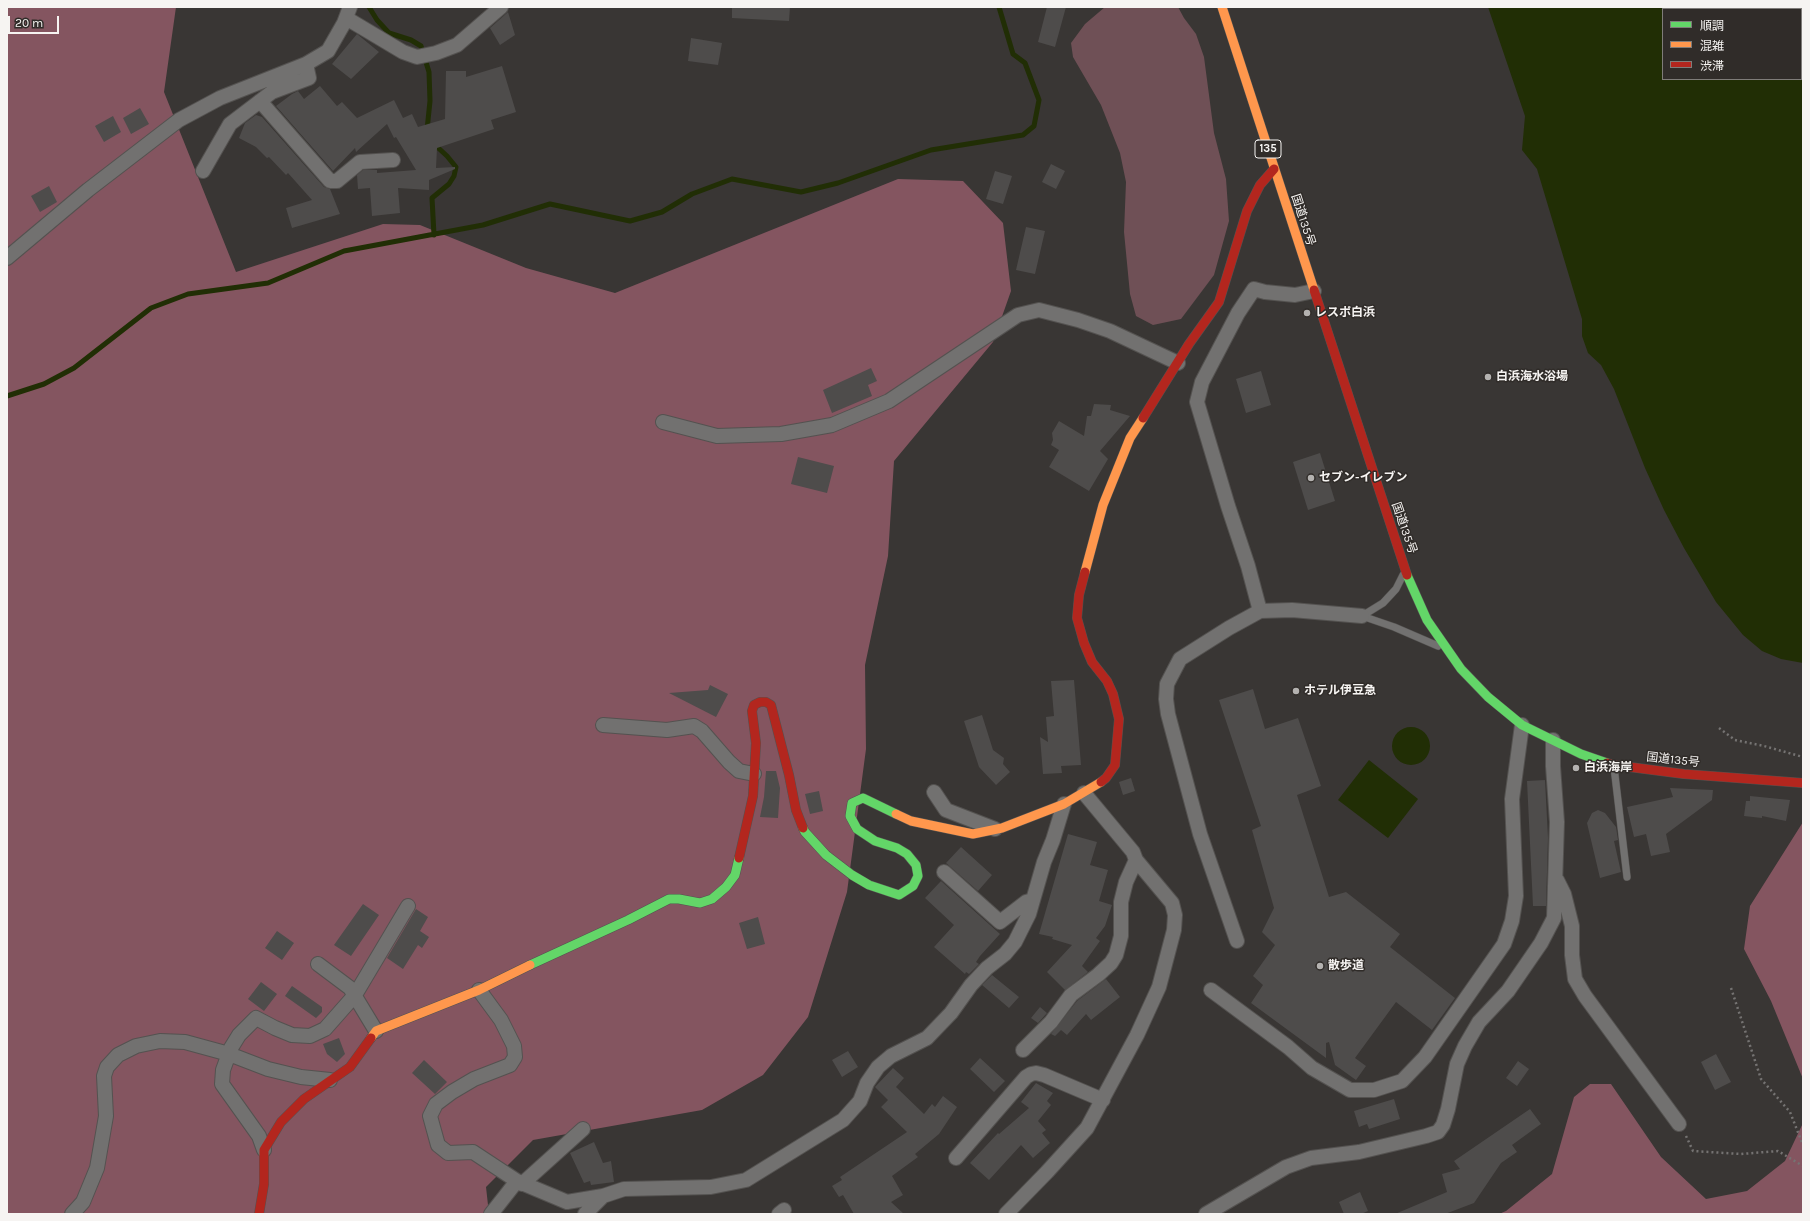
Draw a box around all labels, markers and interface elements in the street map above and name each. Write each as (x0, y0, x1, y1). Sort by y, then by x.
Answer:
scale bar (10, 8, 61, 34)
legend (1662, 8, 1802, 80)
text: 20 m (15, 16, 43, 30)
text: 順調 (1700, 19, 1724, 33)
text: 混雑 (1700, 39, 1724, 53)
text: 渋滞 (1700, 59, 1724, 73)
road number: 135 (1255, 140, 1281, 158)
street label: 国道135号 (1288, 192, 1318, 248)
place label: レスポ白浜 (1315, 306, 1375, 320)
marker: レスポ白浜 (1302, 308, 1312, 318)
place label: 白浜海水浴場 (1496, 370, 1568, 384)
marker: 白浜海水浴場 (1483, 372, 1493, 382)
place label: セブン-イレブン (1319, 471, 1407, 485)
marker: セブン-イレブン (1306, 473, 1316, 483)
street label: 国道135号 (1388, 500, 1420, 556)
place label: ホテル伊豆急 (1304, 684, 1376, 698)
marker: ホテル伊豆急 (1291, 686, 1301, 696)
street label: 国道135号 (1645, 750, 1701, 770)
place label: 白浜海岸 (1584, 761, 1632, 775)
marker: 白浜海岸 (1571, 763, 1581, 773)
place label: 散歩道 (1328, 959, 1364, 973)
marker: 散歩道 (1315, 961, 1325, 971)

